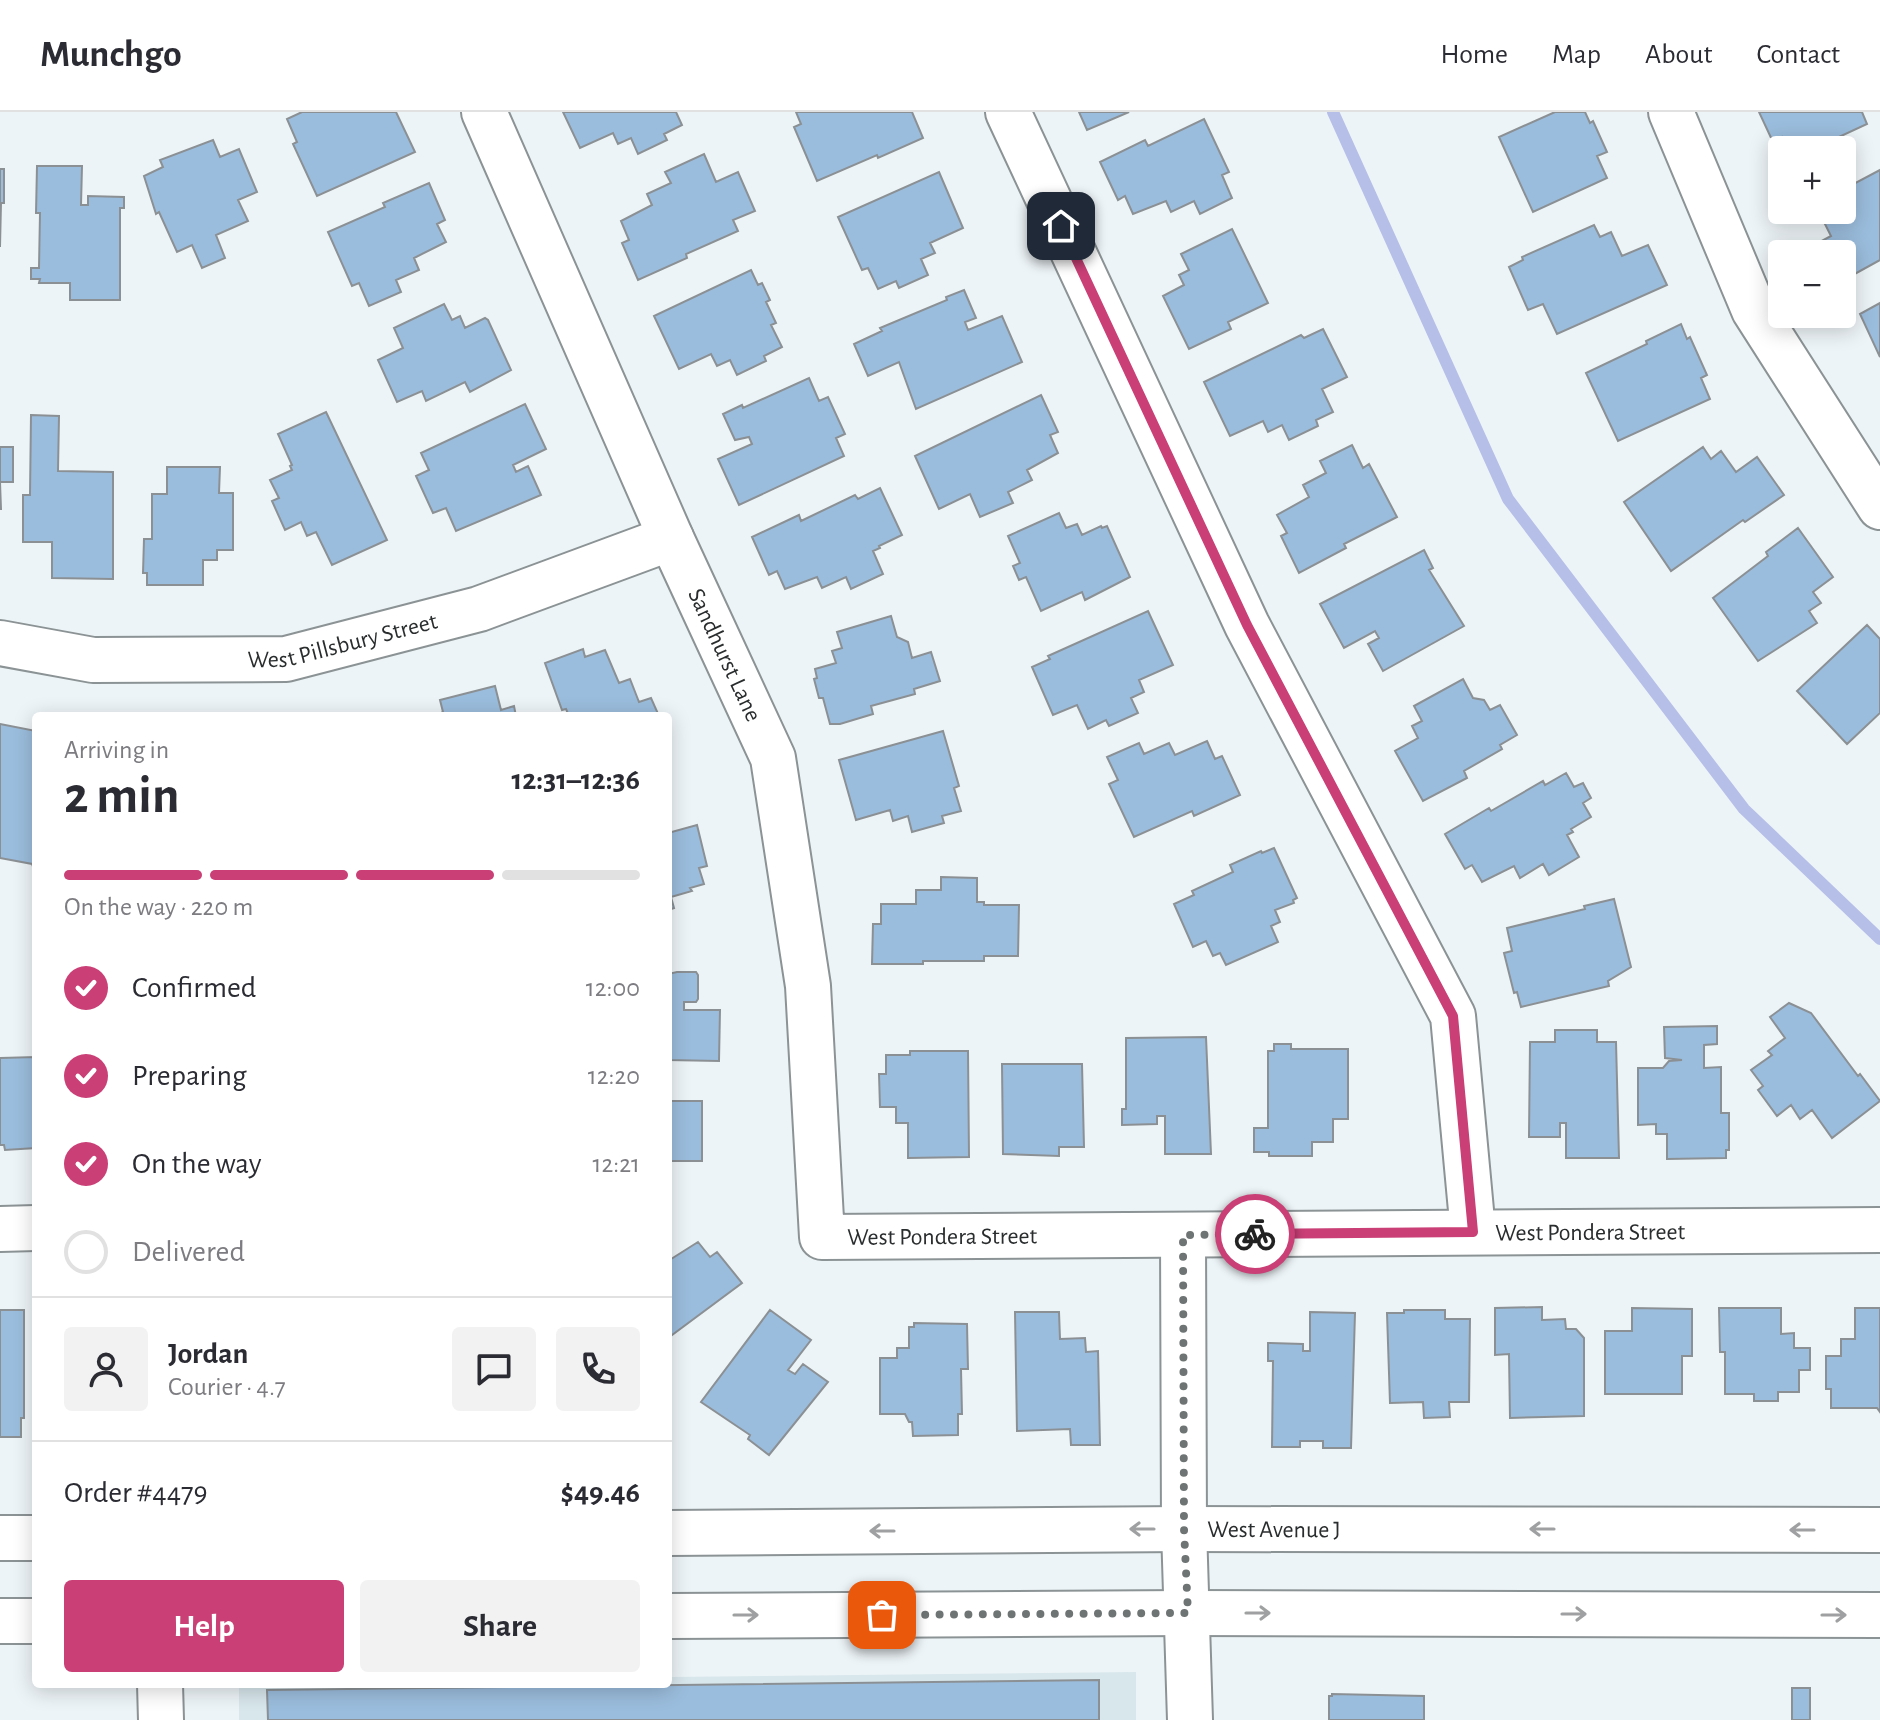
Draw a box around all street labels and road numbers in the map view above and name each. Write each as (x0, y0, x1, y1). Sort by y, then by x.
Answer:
street label: Sandhurst Lane (683, 585, 765, 725)
street label: West Pillsbury Street (247, 609, 440, 672)
street label: West Pondera Street (1495, 1220, 1686, 1246)
street label: West Pondera Street (847, 1225, 1038, 1250)
street label: West Avenue J (1207, 1518, 1341, 1542)

